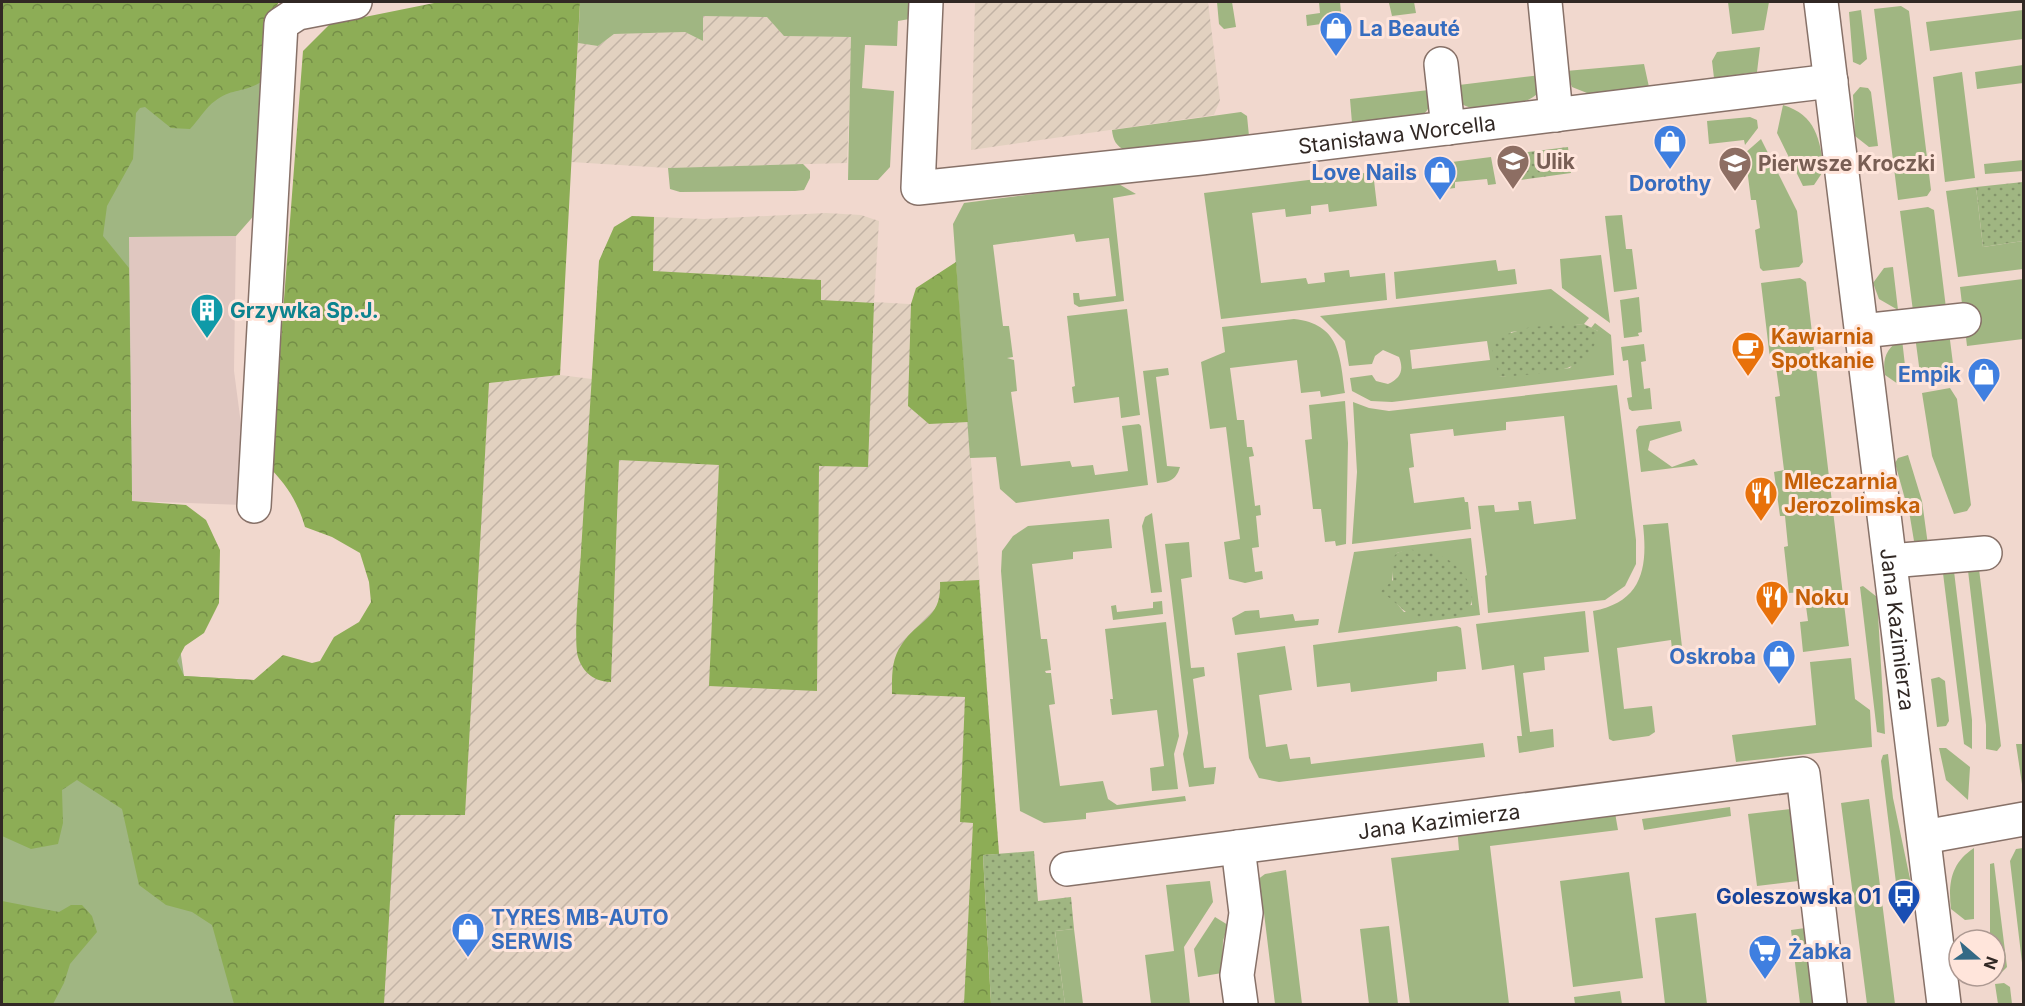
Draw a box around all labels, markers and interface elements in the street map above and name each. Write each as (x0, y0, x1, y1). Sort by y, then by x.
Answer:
shop icon: La Beauté (1318, 10, 1354, 57)
place label: La Beauté (1359, 16, 1460, 41)
street label: Stanisława Worcella (1297, 110, 1497, 159)
shop icon: Dorothy (1652, 123, 1688, 170)
school or university icon: Ulik (1495, 143, 1531, 190)
school or university icon: Pierwsze Kroczki (1717, 145, 1753, 192)
place label: Ulik (1536, 149, 1576, 174)
place label: Pierwsze Kroczki (1758, 151, 1935, 176)
shop icon: Love Nails (1422, 154, 1458, 201)
place label: Love Nails (1312, 160, 1417, 185)
place label: Dorothy (1629, 171, 1711, 196)
building icon: Grzywka Sp.J. (189, 292, 225, 339)
place label: Grzywka Sp.J. (230, 298, 379, 323)
place label: Kawiarnia Spotkanie (1771, 324, 1874, 373)
cafe icon: Kawiarnia Spotkanie (1730, 330, 1766, 377)
shop icon: Empik (1966, 356, 2002, 403)
place label: Empik (1898, 362, 1962, 387)
place label: Mleczarnia Jerozolimska (1784, 469, 1920, 518)
restaurant icon: Mleczarnia Jerozolimska (1743, 475, 1779, 522)
street label: Jana Kazimierza (1876, 547, 1920, 712)
restaurant icon: Noku (1754, 579, 1790, 626)
place label: Noku (1795, 585, 1849, 610)
shop icon: Oskroba (1761, 638, 1797, 685)
place label: Oskroba (1669, 644, 1756, 669)
street label: Jana Kazimierza (1356, 798, 1522, 844)
bus stop icon: Goleszowska 01 (1886, 878, 1922, 925)
place label: Goleszowska 01 (1716, 884, 1881, 909)
place label: TYRES MB-AUTO SERWIS (491, 905, 669, 954)
shop icon: TYRES MB-AUTO SERWIS (450, 911, 486, 958)
north arrow (1947, 928, 2007, 988)
supermarket icon: Żabka (1747, 933, 1783, 980)
place label: Żabka (1788, 938, 1852, 964)
text: N (1980, 954, 2003, 972)

